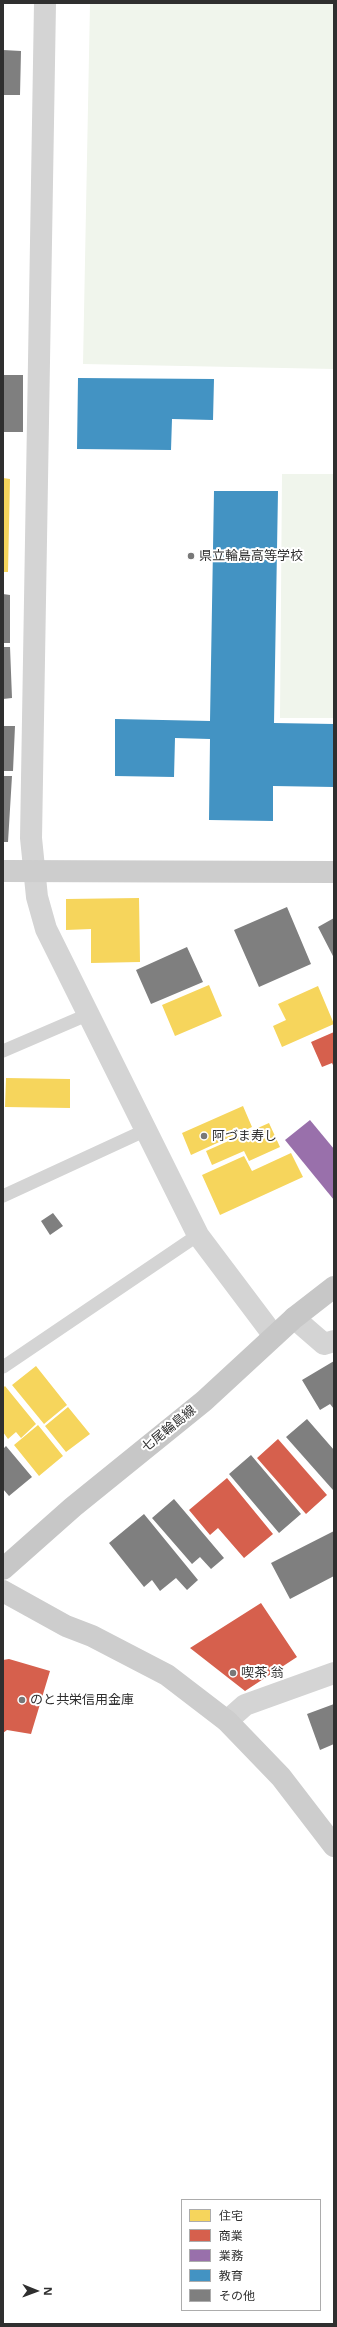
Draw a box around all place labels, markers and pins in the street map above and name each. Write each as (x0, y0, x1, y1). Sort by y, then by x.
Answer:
place label: 県立輪島高等学校 (199, 548, 303, 564)
marker: 県立輪島高等学校 (186, 551, 196, 561)
place label: 阿づま寿し (212, 1128, 277, 1144)
marker: 阿づま寿し (199, 1131, 209, 1141)
place label: 喫茶 翁 (241, 1665, 283, 1681)
marker: 喫茶 翁 (228, 1668, 238, 1678)
place label: のと共栄信用金庫 (30, 1692, 134, 1708)
marker: のと共栄信用金庫 (17, 1695, 27, 1705)

